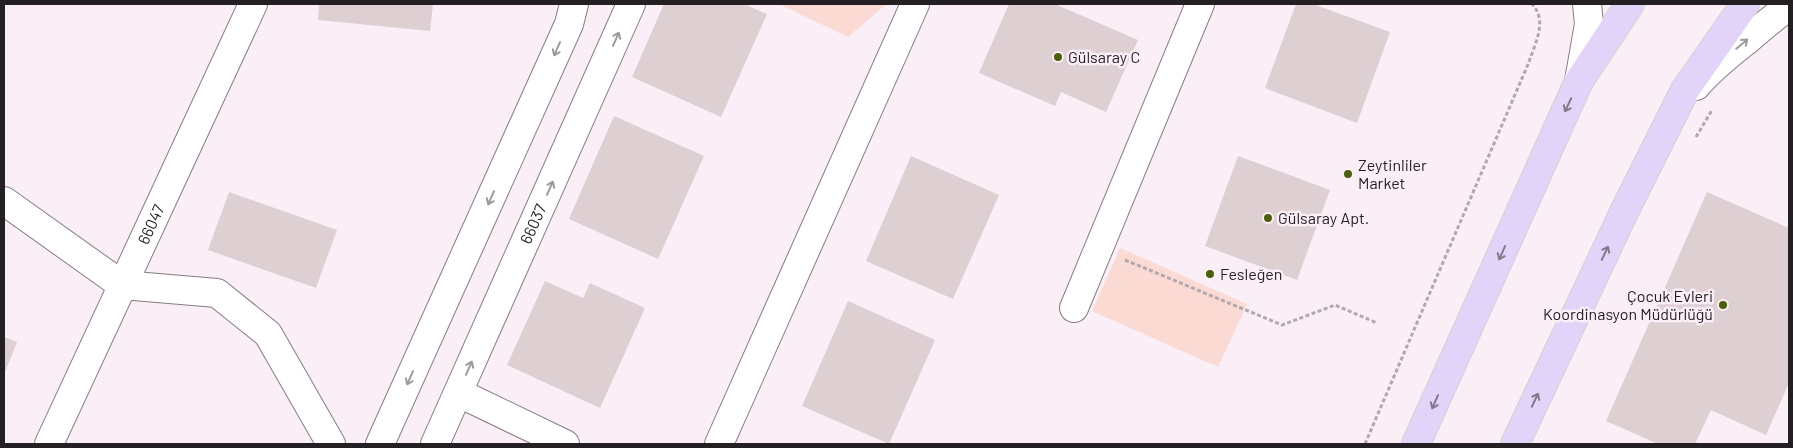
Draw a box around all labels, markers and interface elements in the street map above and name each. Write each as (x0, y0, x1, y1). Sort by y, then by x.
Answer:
one-way arrow (611, 32, 621, 47)
one-way arrow (1735, 38, 1748, 50)
one-way arrow (552, 42, 562, 57)
place label: Gülsaray C (1068, 47, 1140, 66)
marker: Gülsaray C (1052, 51, 1064, 63)
one-way arrow (1563, 97, 1573, 112)
place label: Zeytinliler Market (1358, 155, 1427, 192)
marker: Zeytinliler Market (1342, 168, 1354, 180)
one-way arrow (545, 181, 555, 196)
one-way arrow (485, 190, 495, 205)
street label: 66047 (133, 201, 168, 247)
street label: 66037 (516, 201, 550, 246)
place label: Gülsaray Apt. (1278, 208, 1369, 227)
marker: Gülsaray Apt. (1262, 212, 1274, 224)
one-way arrow (1496, 245, 1506, 260)
one-way arrow (1601, 246, 1610, 261)
place label: Fesleğen (1220, 264, 1282, 283)
marker: Fesleğen (1204, 268, 1216, 280)
place label: Çocuk Evleri Koordinasyon Müdürlüğü (1543, 286, 1713, 323)
marker: Çocuk Evleri Koordinasyon Müdürlüğü (1717, 299, 1729, 311)
one-way arrow (465, 361, 475, 376)
one-way arrow (404, 370, 414, 385)
one-way arrow (1531, 393, 1541, 408)
one-way arrow (1430, 394, 1440, 409)

